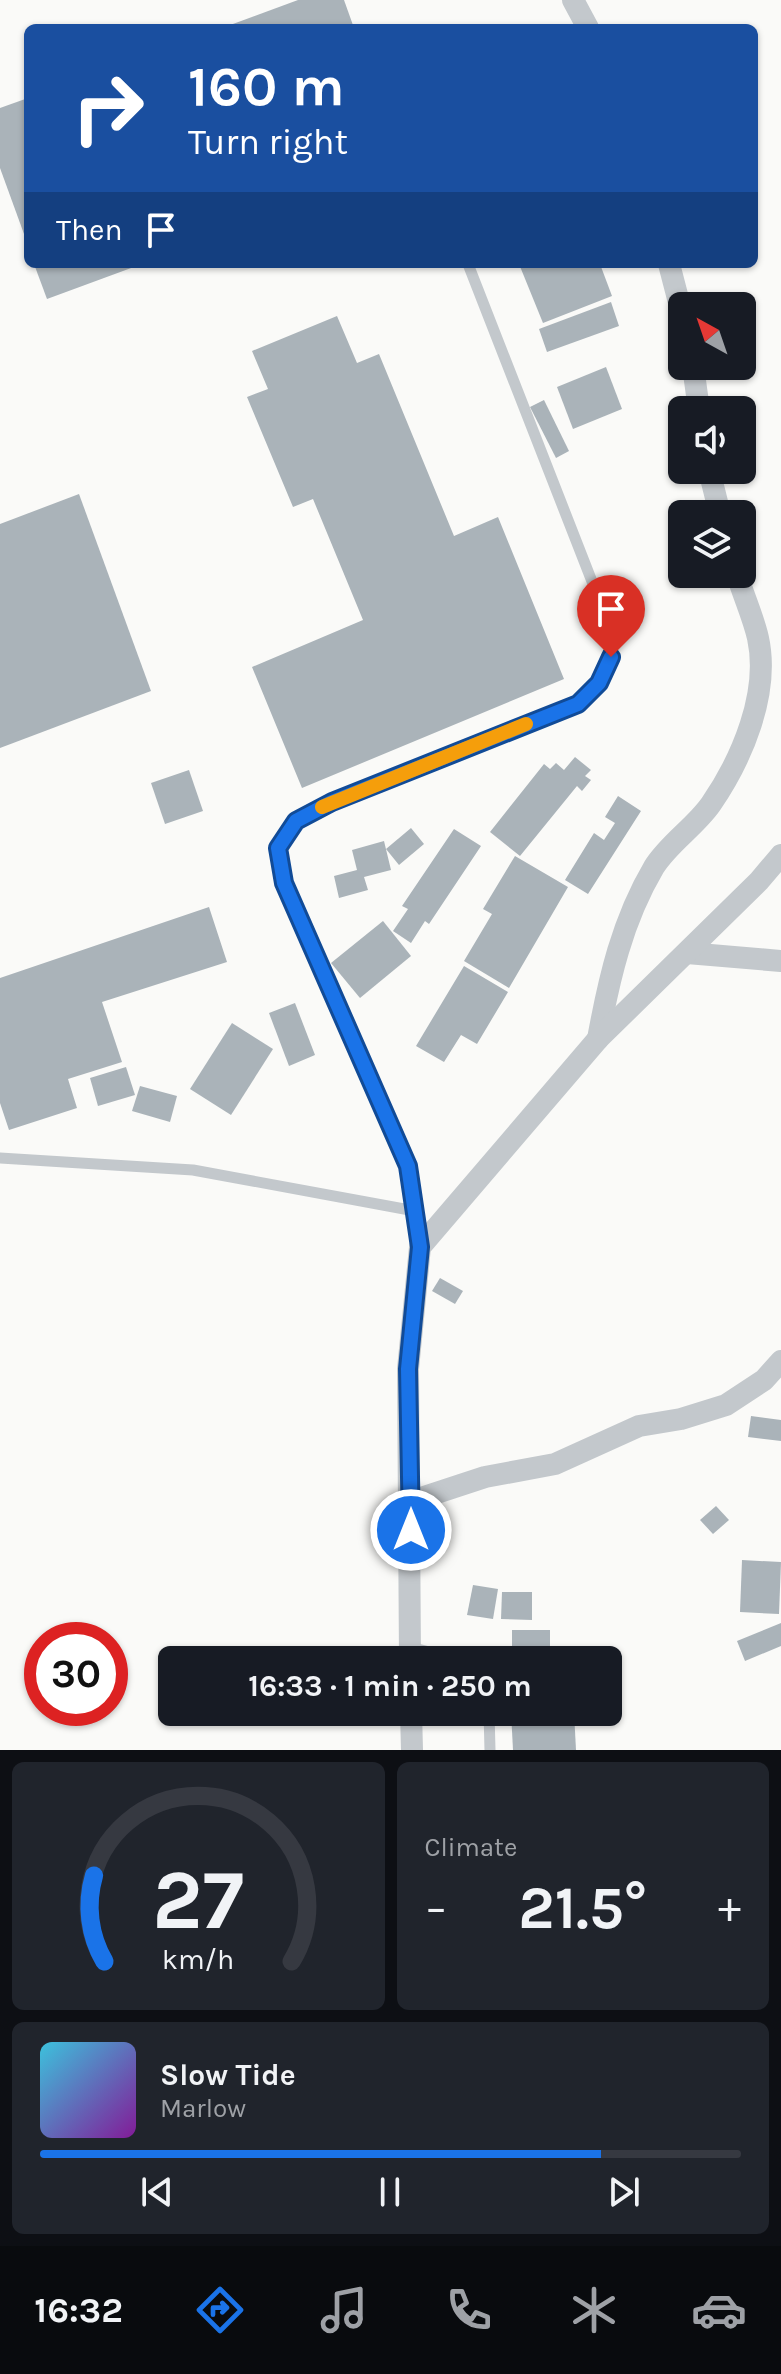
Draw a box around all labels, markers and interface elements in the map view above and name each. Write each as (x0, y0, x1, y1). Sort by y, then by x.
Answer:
text: 160 m (188, 54, 345, 119)
icon: right (56, 56, 160, 160)
text: Turn right (188, 121, 348, 163)
icon: arrive (139, 208, 183, 252)
text: Then (56, 212, 123, 248)
north arrow (668, 292, 756, 380)
map controls (668, 292, 756, 588)
button: sound (668, 396, 756, 484)
button: layers (668, 500, 756, 588)
pin (577, 575, 645, 657)
icon: arrive (589, 587, 633, 631)
position arrow (369, 1488, 453, 1572)
speed limit sign: 30 (24, 1622, 128, 1726)
text: 16:33 · 1 min · 250 m (248, 1668, 532, 1704)
text: Climate (425, 1832, 517, 1863)
text: 27 (152, 1852, 244, 1949)
text: 21.5° (518, 1873, 647, 1943)
text: − (425, 1882, 448, 1933)
text: + (718, 1882, 741, 1933)
text: km/h (162, 1943, 234, 1976)
text: Slow Tide (160, 2057, 296, 2093)
text: Marlow (160, 2093, 246, 2124)
icon: previous (135, 2170, 179, 2214)
icon: pause (368, 2170, 412, 2214)
icon: next (602, 2170, 646, 2214)
icon: directions (192, 2282, 248, 2338)
icon: music (316, 2282, 372, 2338)
icon: phone (441, 2282, 497, 2338)
icon: climate (566, 2282, 622, 2338)
icon: car (691, 2282, 747, 2338)
text: 16:32 (34, 2289, 123, 2331)

